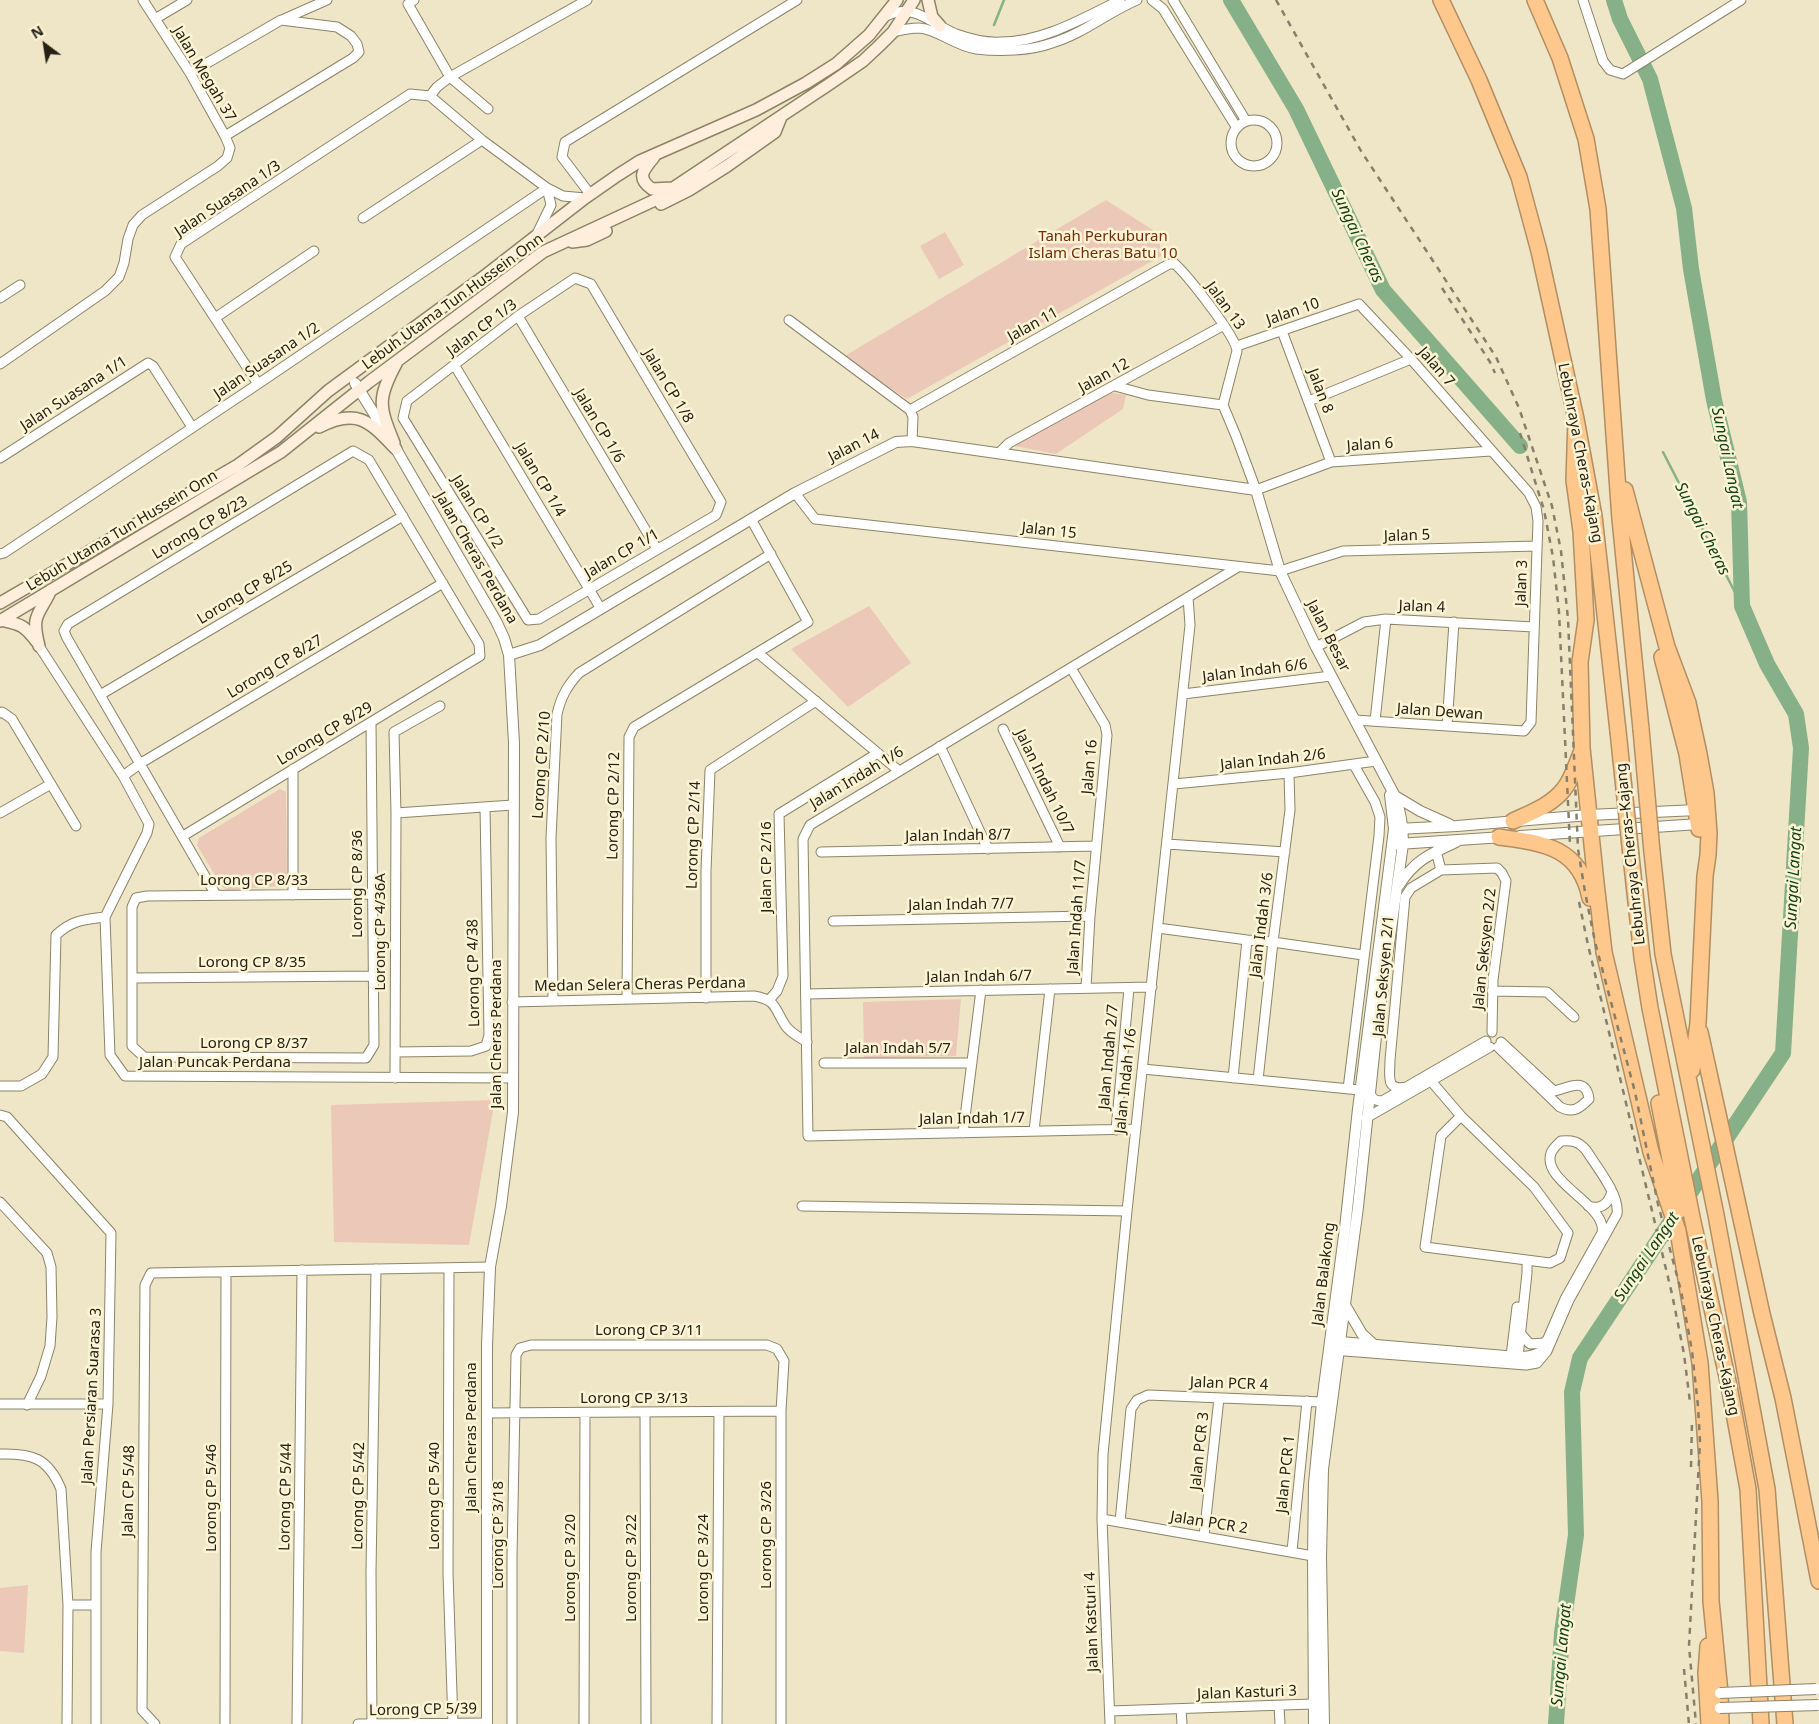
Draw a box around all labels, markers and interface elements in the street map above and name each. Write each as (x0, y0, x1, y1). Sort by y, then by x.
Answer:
north arrow (20, 20, 70, 70)
text: N (27, 21, 47, 43)
street label: Jalan Megah 37 (168, 23, 240, 125)
street label: Jalan Suasana 1/3 (172, 157, 284, 241)
water label: Sungai Cheras (1327, 186, 1387, 286)
park label: Tanah Perkuburan Islam Cheras Batu 10 (1029, 228, 1177, 263)
street label: Lebuh Utama Tun Hussein Onn (359, 230, 547, 374)
street label: Jalan 13 (1202, 278, 1248, 334)
street label: Jalan 10 (1264, 295, 1322, 329)
street label: Jalan CP 1/3 (443, 296, 521, 360)
street label: Jalan 11 (1005, 304, 1061, 346)
street label: Jalan Suasana 1/2 (211, 319, 323, 403)
street label: Jalan 7 (1414, 344, 1458, 390)
street label: Jalan CP 1/8 (639, 346, 697, 426)
street label: Jalan Suasana 1/1 (17, 353, 131, 435)
street label: Jalan 12 (1076, 355, 1132, 397)
street label: Lebuhraya Cheras–Kajang (1554, 361, 1606, 545)
street label: Jalan 8 (1303, 366, 1337, 416)
street label: Jalan CP 1/6 (570, 386, 628, 466)
water label: Sungai Langat (1707, 406, 1747, 510)
street label: Jalan 14 (825, 425, 883, 467)
street label: Jalan 6 (1346, 434, 1394, 456)
street label: Jalan CP 1/4 (511, 440, 569, 520)
street label: Lebuh Utama Tun Hussein Onn (23, 467, 221, 595)
street label: Jalan CP 1/2 (447, 472, 507, 552)
water label: Sungai Cheras (1670, 479, 1734, 579)
street label: Jalan Cheras Perdana (431, 489, 521, 627)
street label: Lorong CP 8/23 (149, 492, 251, 564)
street label: Jalan 15 (1021, 519, 1077, 543)
street label: Jalan CP 1/1 (581, 525, 663, 583)
street label: Jalan 5 (1383, 526, 1431, 546)
street label: Lorong CP 8/25 (194, 557, 296, 629)
street label: Jalan 3 (1512, 559, 1532, 607)
street label: Jalan Besar (1302, 597, 1354, 675)
street label: Jalan 4 (1398, 597, 1446, 617)
street label: Lorong CP 8/27 (224, 631, 326, 703)
street label: Jalan Indah 6/6 (1201, 656, 1309, 686)
street label: Lorong CP 8/29 (274, 698, 376, 770)
street label: Jalan Dewan (1396, 700, 1484, 724)
street label: Lorong CP 2/10 (529, 710, 555, 820)
street label: Jalan Indah 10/7 (1011, 727, 1077, 837)
street label: Jalan 16 (1079, 739, 1101, 795)
street label: Jalan Indah 1/6 (807, 743, 907, 813)
street label: Jalan Indah 2/6 (1219, 746, 1327, 774)
street label: Lorong CP 2/12 (604, 752, 624, 860)
street label: Lebuhraya Cheras–Kajang (1612, 762, 1650, 946)
street label: Lorong CP 2/14 (683, 781, 705, 889)
street label: Jalan CP 2/16 (758, 821, 776, 913)
street label: Jalan Indah 8/7 (905, 826, 1011, 846)
water label: Sungai Langat (1782, 826, 1806, 930)
street label: Lorong CP 8/36 (349, 830, 367, 938)
street label: Jalan Indah 11/7 (1064, 859, 1090, 975)
street label: Jalan Indah 3/6 (1247, 871, 1277, 979)
street label: Lorong CP 8/33 (200, 872, 308, 890)
street label: Lorong CP 4/36A (372, 873, 390, 991)
street label: Jalan Seksyen 2/2 (1470, 887, 1500, 1011)
street label: Jalan Indah 7/7 (908, 895, 1014, 915)
street label: Jalan Seksyen 2/1 (1370, 915, 1398, 1037)
street label: Lorong CP 4/38 (464, 919, 484, 1027)
street label: Lorong CP 8/35 (198, 954, 306, 972)
street label: Jalan Cheras Perdana (488, 959, 506, 1109)
street label: Jalan Indah 6/7 (926, 967, 1032, 987)
street label: Medan Selera Cheras Perdana (534, 974, 746, 996)
street label: Jalan Indah 2/7 (1095, 1003, 1123, 1111)
street label: Jalan Indah 1/6 (1112, 1027, 1140, 1135)
street label: Lorong CP 8/37 (200, 1035, 308, 1053)
street label: Jalan Indah 5/7 (845, 1040, 951, 1058)
street label: Jalan Puncak Perdana (139, 1054, 291, 1072)
street label: Jalan Indah 1/7 (919, 1109, 1025, 1129)
water label: Sungai Langat (1610, 1209, 1684, 1305)
street label: Jalan Balakong (1309, 1221, 1339, 1327)
street label: Lebuhraya Cheras–Kajang (1687, 1235, 1743, 1417)
street label: Jalan Persiaran Suarasa 3 (78, 1307, 106, 1485)
street label: Lorong CP 3/11 (595, 1322, 703, 1340)
street label: Jalan Cheras Perdana (463, 1362, 481, 1512)
street label: Jalan PCR 4 (1190, 1374, 1268, 1394)
street label: Lorong CP 3/13 (580, 1390, 688, 1408)
street label: Jalan PCR 3 (1187, 1411, 1213, 1491)
street label: Jalan PCR 1 (1273, 1434, 1299, 1514)
street label: Lorong CP 5/42 (349, 1442, 369, 1550)
street label: Lorong CP 5/40 (426, 1442, 444, 1550)
street label: Lorong CP 5/44 (276, 1443, 296, 1551)
street label: Lorong CP 5/46 (203, 1444, 221, 1552)
street label: Jalan CP 5/48 (119, 1445, 139, 1537)
street label: Lorong CP 3/18 (490, 1481, 508, 1589)
street label: Lorong CP 3/26 (758, 1481, 776, 1589)
street label: Jalan PCR 2 (1169, 1508, 1249, 1538)
street label: Lorong CP 3/20 (562, 1514, 580, 1622)
street label: Lorong CP 3/22 (623, 1514, 641, 1622)
street label: Lorong CP 3/24 (695, 1514, 713, 1622)
street label: Jalan Kasturi 4 (1081, 1572, 1103, 1672)
water label: Sungai Langat (1548, 1603, 1576, 1707)
street label: Jalan Kasturi 3 (1197, 1682, 1297, 1704)
street label: Lorong CP 5/39 (369, 1700, 477, 1720)

